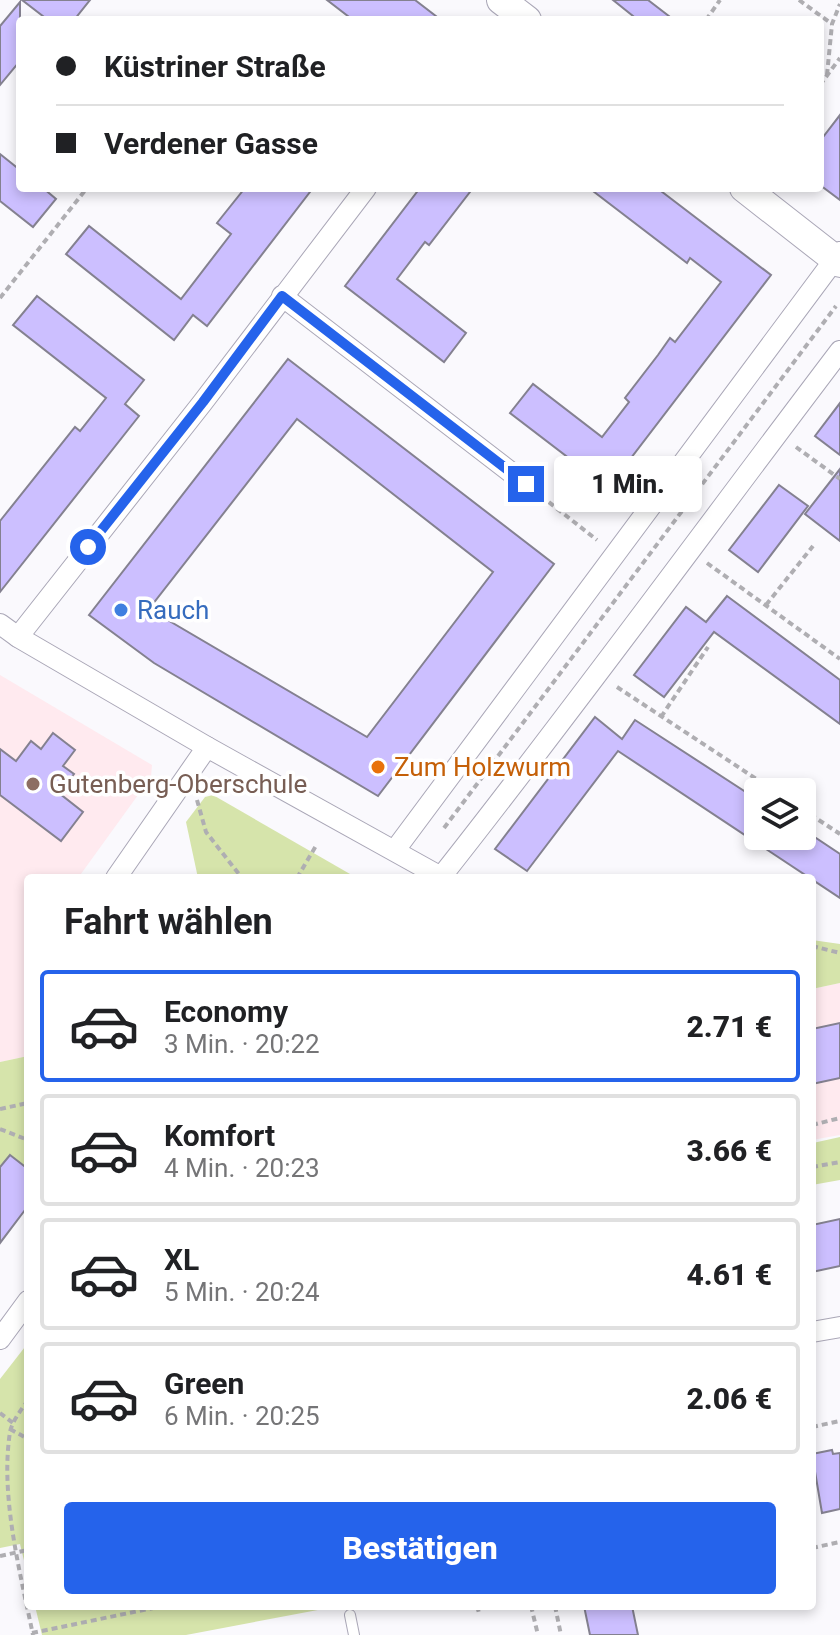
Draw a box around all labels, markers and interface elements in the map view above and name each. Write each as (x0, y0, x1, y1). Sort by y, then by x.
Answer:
text: Küstriner Straße (104, 49, 326, 84)
text: Verdener Gasse (104, 126, 318, 161)
callout: 1 Min. (554, 456, 702, 512)
route end (508, 466, 544, 502)
text: 1 Min. (591, 469, 665, 499)
route start (70, 529, 106, 565)
place label: Rauch (137, 595, 209, 625)
marker: Rauch (112, 601, 130, 619)
place label: Zum Holzwurm (394, 752, 571, 782)
marker: Zum Holzwurm (369, 758, 387, 776)
place label: Gutenberg-Oberschule (49, 769, 307, 799)
marker: Gutenberg-Oberschule (24, 775, 42, 793)
map controls (744, 778, 816, 850)
button: layers (744, 778, 816, 850)
text: Fahrt wählen (64, 901, 273, 943)
icon: car (68, 990, 140, 1062)
text: Economy (164, 994, 288, 1029)
text: 2.71 € (686, 1009, 772, 1044)
text: 3 Min. · 20:22 (164, 1029, 320, 1059)
icon: car (68, 1114, 140, 1186)
text: Komfort (164, 1118, 275, 1153)
text: 3.66 € (686, 1133, 772, 1168)
text: 4 Min. · 20:23 (164, 1153, 320, 1183)
icon: car (68, 1238, 140, 1310)
text: XL (164, 1242, 199, 1277)
text: 4.61 € (686, 1257, 772, 1292)
text: 5 Min. · 20:24 (164, 1277, 320, 1307)
icon: car (68, 1362, 140, 1434)
text: Green (164, 1366, 244, 1401)
text: 2.06 € (686, 1381, 772, 1416)
text: 6 Min. · 20:25 (164, 1401, 320, 1431)
button: Bestätigen (64, 1502, 776, 1594)

